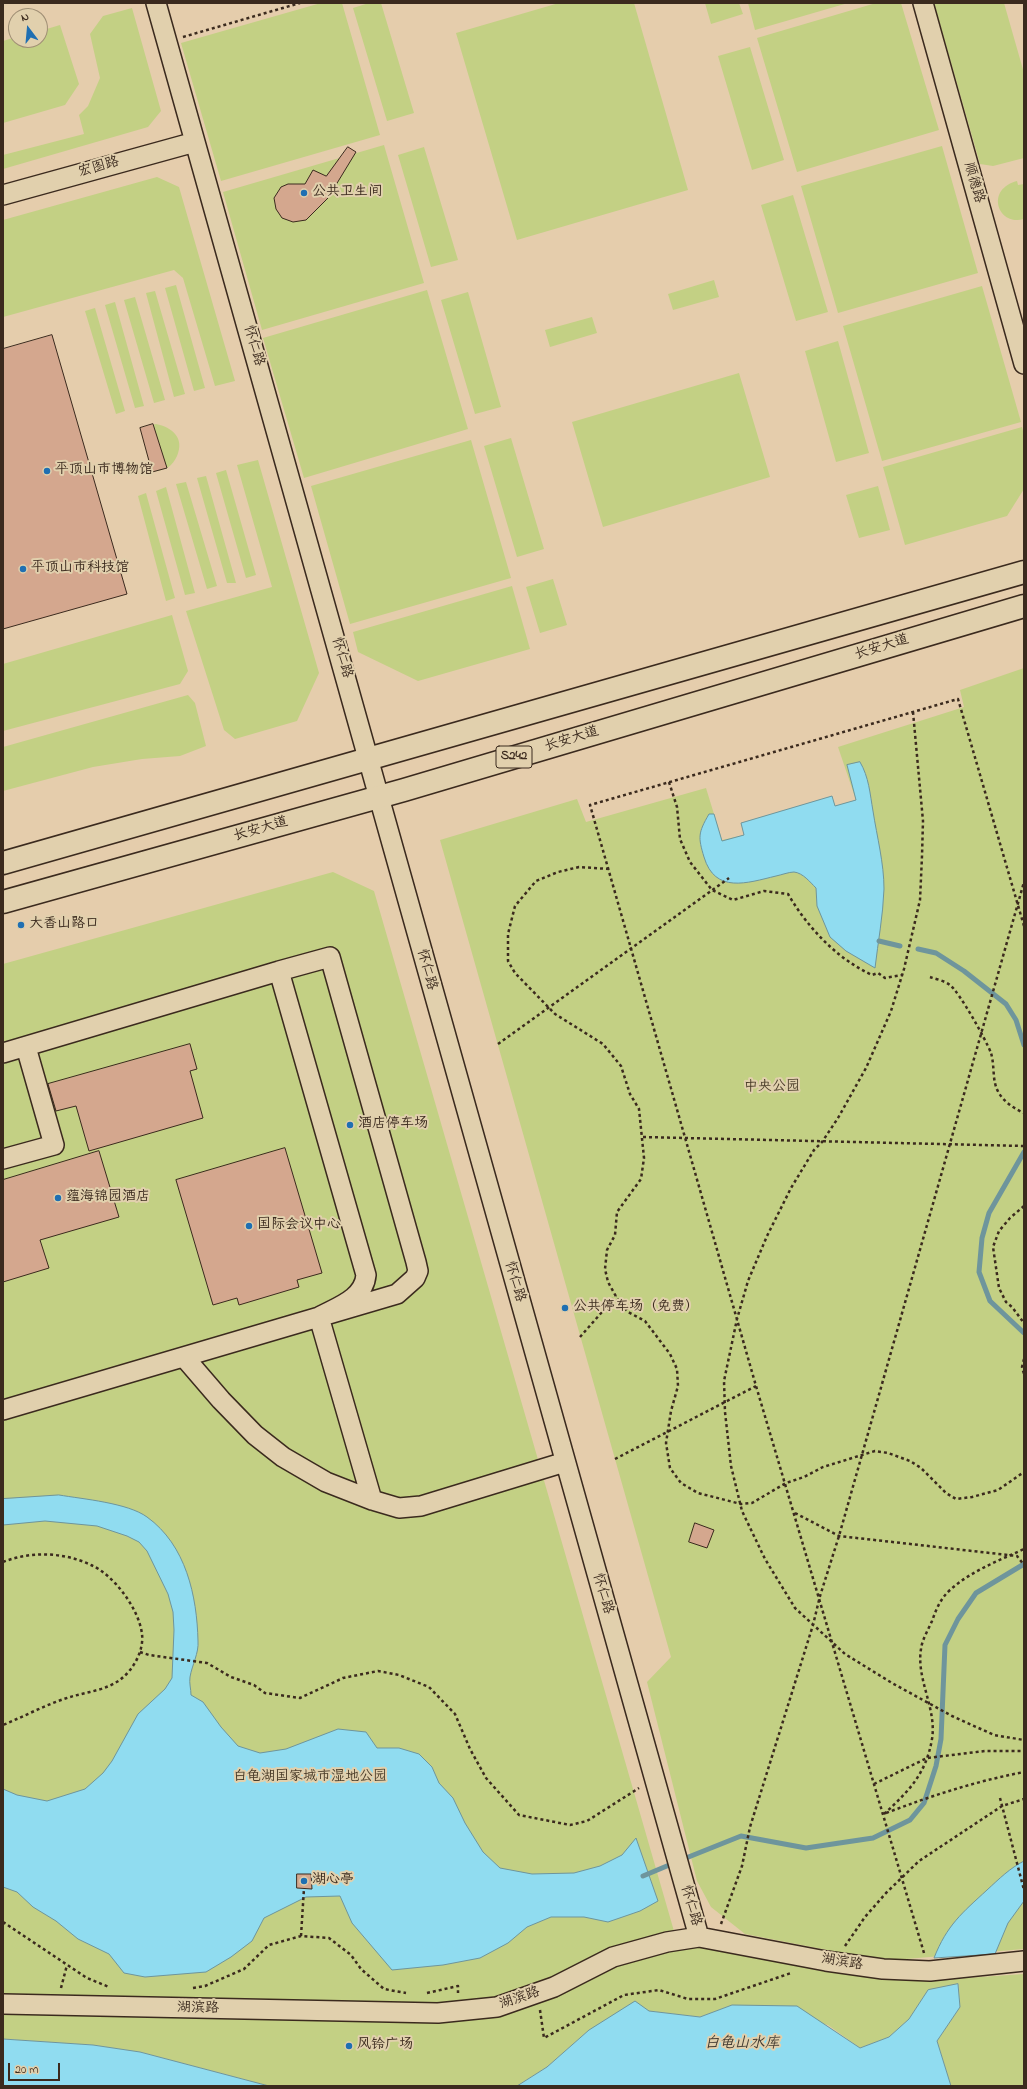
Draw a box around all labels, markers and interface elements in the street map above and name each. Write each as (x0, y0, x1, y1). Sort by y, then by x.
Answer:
north arrow (8, 8, 48, 48)
text: N (19, 9, 31, 26)
street label: 宏图路 (76, 154, 122, 182)
street label: 顺德路 (959, 160, 987, 206)
place label: 公共卫生间 (312, 185, 382, 201)
marker: 公共卫生间 (299, 188, 309, 198)
street label: 怀仁路 (239, 323, 267, 369)
place label: 平顶山市博物馆 (55, 463, 153, 479)
marker: 平顶山市博物馆 (42, 466, 52, 476)
place label: 平顶山市科技馆 (31, 561, 129, 577)
marker: 平顶山市科技馆 (18, 564, 28, 574)
street label: 长安大道 (853, 632, 911, 664)
street label: 怀仁路 (327, 635, 355, 681)
street label: 长安大道 (543, 724, 601, 756)
road number: S242 (496, 746, 532, 768)
street label: 长安大道 (232, 814, 290, 846)
place label: 大香山路口 (29, 917, 99, 933)
marker: 大香山路口 (16, 920, 26, 930)
street label: 怀仁路 (412, 948, 440, 992)
park label: 中央公园 (744, 1080, 800, 1096)
place label: 酒店停车场 (358, 1117, 428, 1133)
marker: 酒店停车场 (345, 1120, 355, 1130)
place label: 蕴海锦园酒店 (66, 1190, 150, 1206)
marker: 蕴海锦园酒店 (53, 1193, 63, 1203)
place label: 国际会议中心 (257, 1218, 341, 1234)
marker: 国际会议中心 (244, 1221, 254, 1231)
street label: 怀仁路 (500, 1259, 528, 1305)
place label: 公共停车场（免费） (573, 1300, 699, 1316)
marker: 公共停车场（免费） (560, 1303, 570, 1313)
street label: 怀仁路 (588, 1571, 616, 1617)
park label: 白龟湖国家城市湿地公园 (233, 1770, 387, 1786)
place label: 湖心亭 (312, 1873, 354, 1889)
marker: 湖心亭 (299, 1876, 309, 1886)
street label: 怀仁路 (676, 1883, 704, 1929)
street label: 湖滨路 (820, 1951, 864, 1975)
street label: 湖滨路 (497, 1984, 543, 2014)
street label: 湖滨路 (177, 2000, 219, 2018)
water label: 白龟山水库 (705, 2036, 779, 2054)
place label: 风铃广场 (357, 2038, 413, 2054)
marker: 风铃广场 (344, 2041, 354, 2051)
scale bar (10, 2055, 62, 2081)
text: 20 m (15, 2061, 38, 2079)

